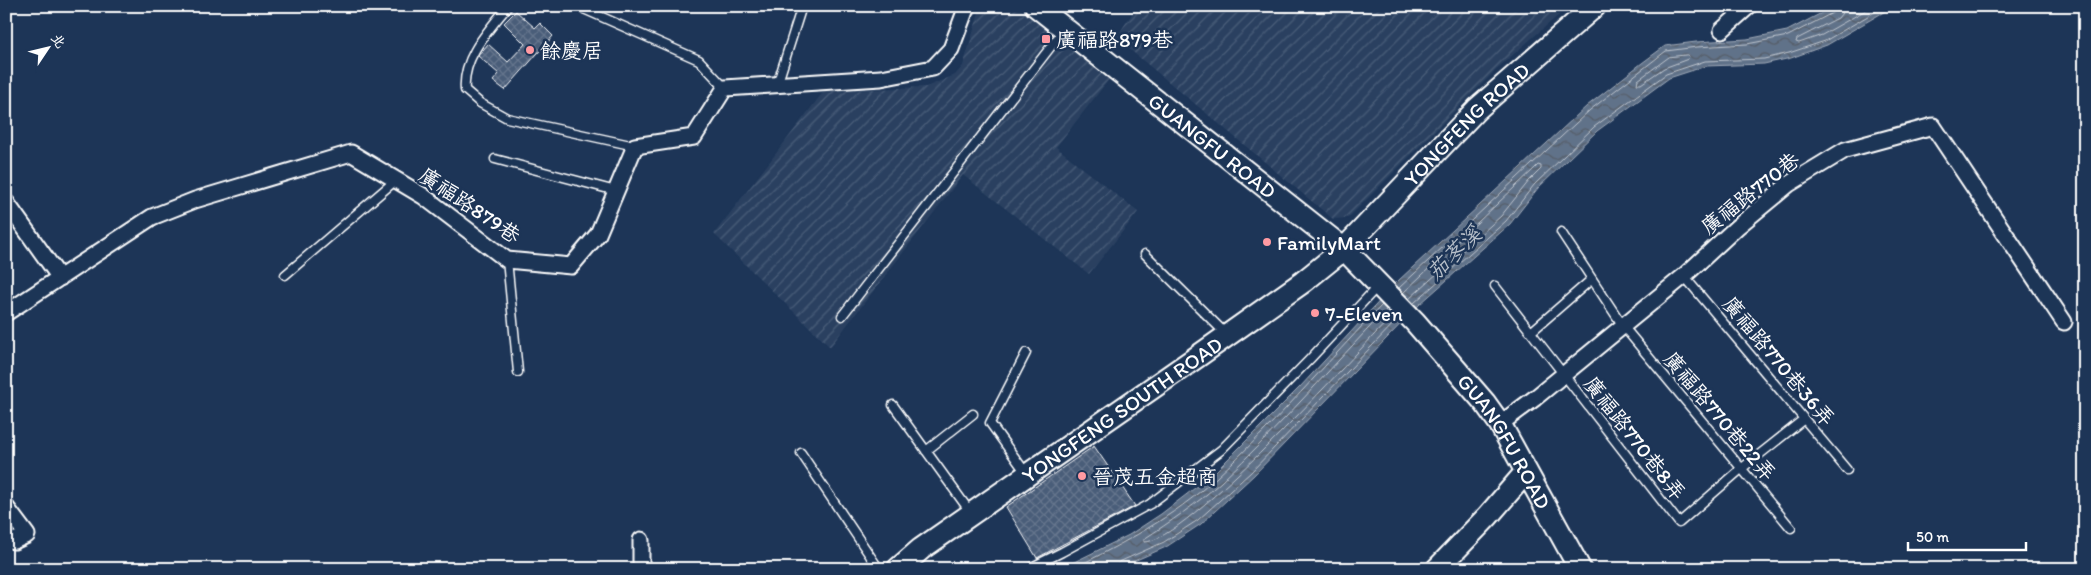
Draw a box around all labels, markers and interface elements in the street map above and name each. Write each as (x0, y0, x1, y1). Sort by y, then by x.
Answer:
north arrow (22, 22, 72, 72)
place label: 廣福路879巷 (1056, 27, 1173, 52)
text: 北 (47, 30, 69, 51)
marker: 廣福路879巷 (1040, 33, 1052, 45)
place label: 餘慶居 (540, 38, 603, 63)
marker: 餘慶居 (524, 44, 536, 56)
street label: YONGFENG ROAD (1398, 57, 1534, 191)
street label: GUANGFU ROAD (1144, 87, 1282, 203)
street label: 廣福路770巷 (1696, 147, 1804, 239)
street label: 廣福路879巷 (415, 162, 525, 248)
water label: 茄苳溪 (1421, 220, 1488, 286)
place label: FamilyMart (1277, 230, 1381, 255)
marker: FamilyMart (1261, 236, 1273, 248)
street label: 廣福路770巷36弄 (1718, 291, 1840, 431)
place label: 7-Eleven (1325, 301, 1403, 326)
marker: 7-Eleven (1309, 307, 1321, 319)
street label: YONGFENG SOUTH ROAD (1017, 331, 1227, 488)
street label: 廣福路770巷22弄 (1659, 346, 1781, 486)
street label: GUANGFU ROAD (1453, 368, 1557, 513)
street label: 廣福路770巷8弄 (1579, 371, 1691, 505)
place label: 晉茂五金超商 (1092, 464, 1218, 489)
marker: 晉茂五金超商 (1076, 470, 1088, 482)
scale bar (1908, 520, 2026, 552)
text: 50 m (1916, 528, 1949, 546)

